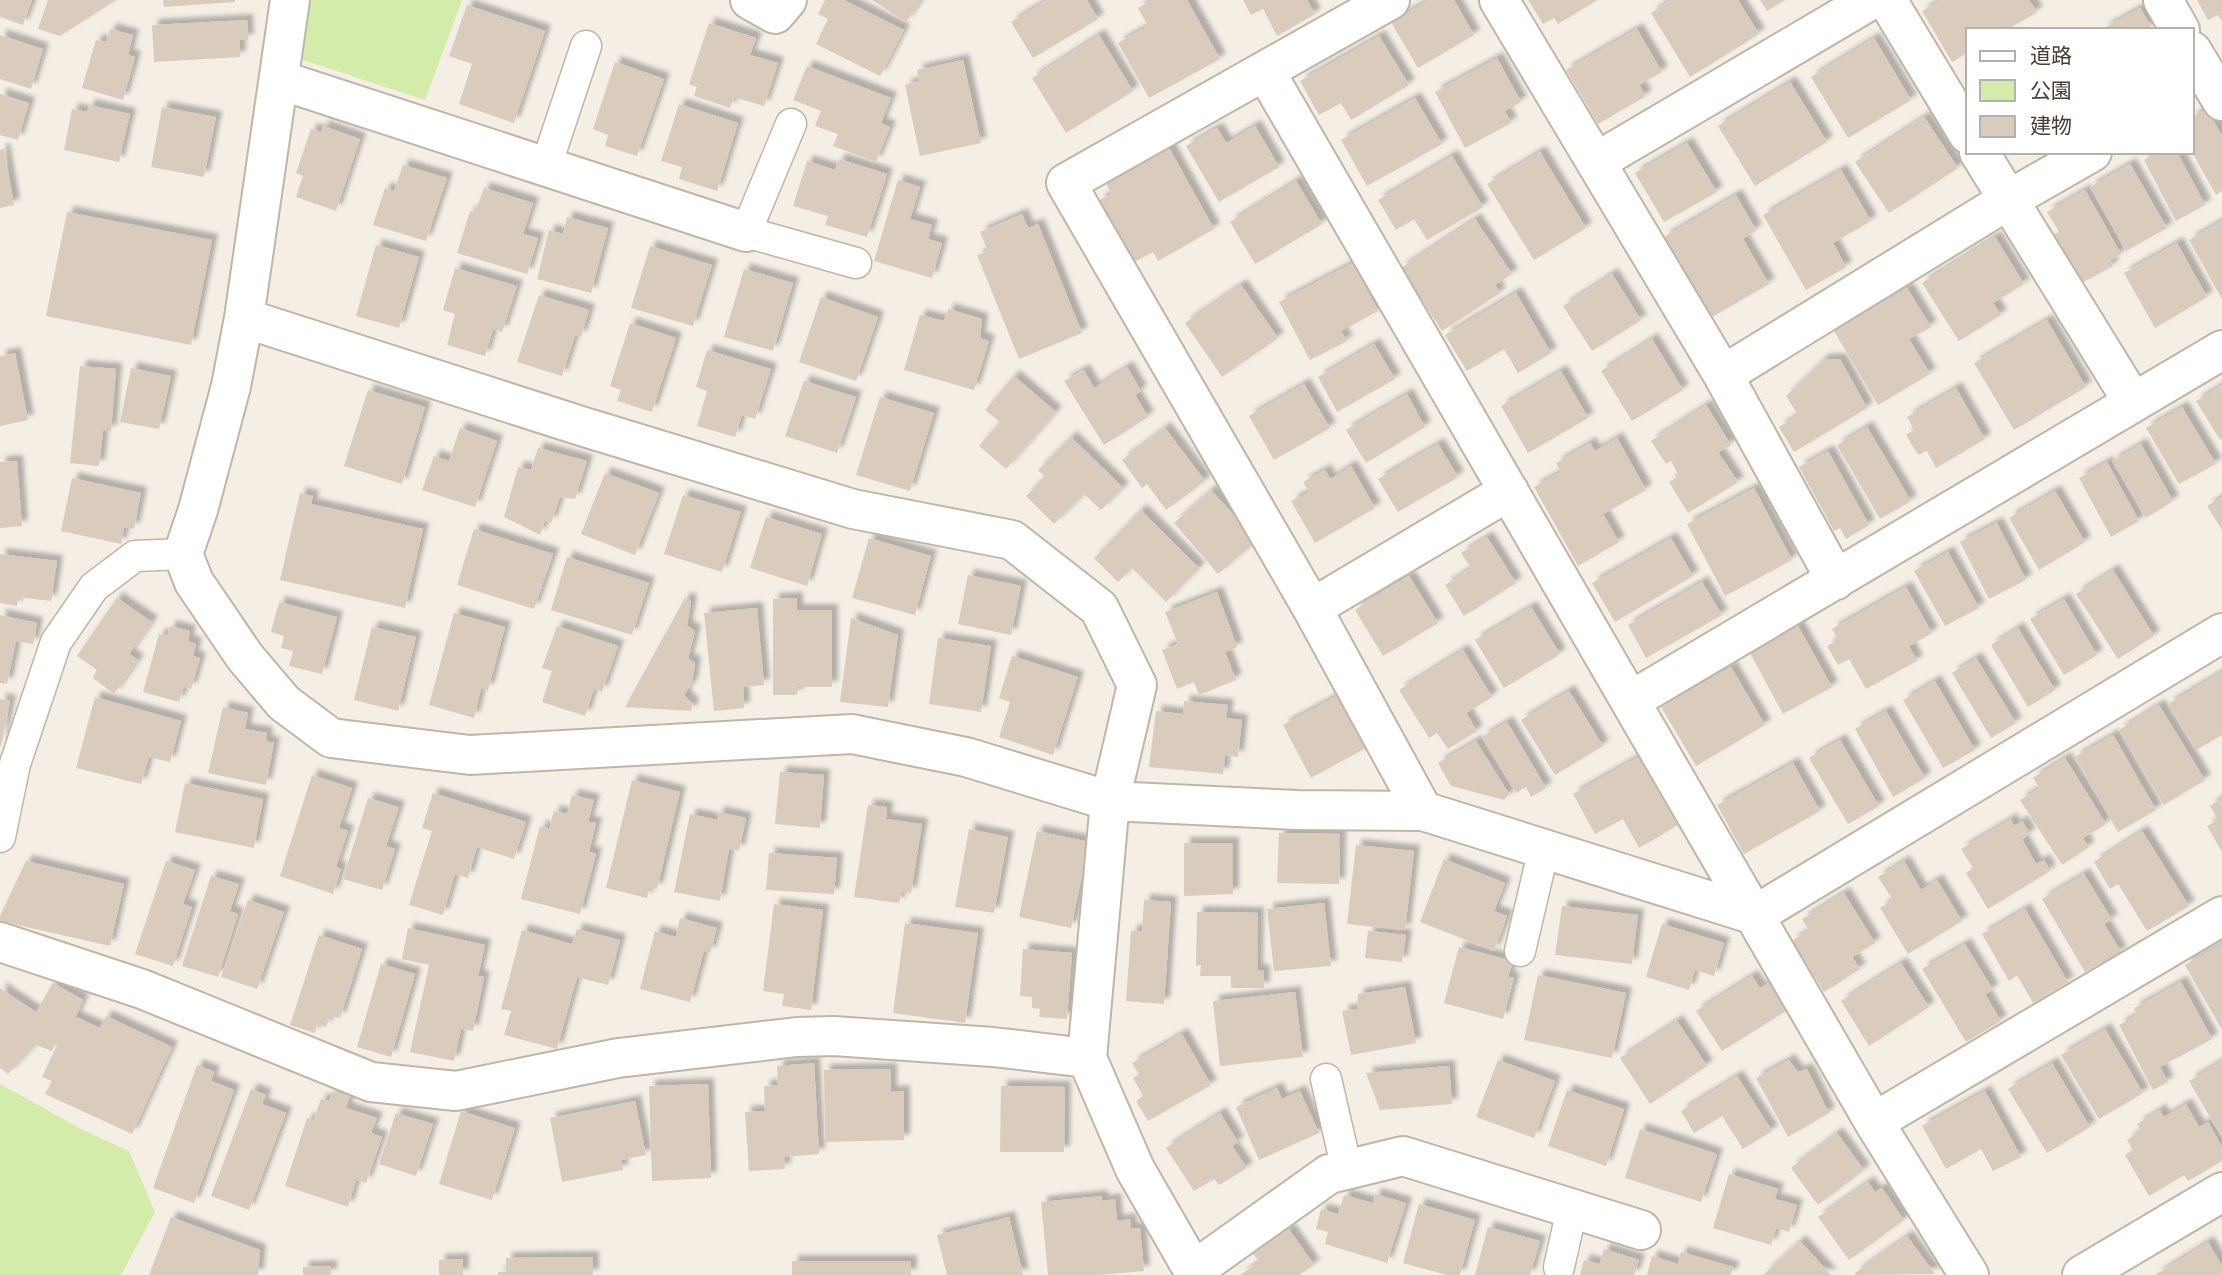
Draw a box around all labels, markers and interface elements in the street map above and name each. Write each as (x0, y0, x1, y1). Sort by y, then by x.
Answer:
legend (1966, 28, 2194, 154)
text: 道路 (2030, 44, 2072, 69)
text: 公園 (2030, 79, 2072, 104)
text: 建物 (2030, 114, 2072, 139)

